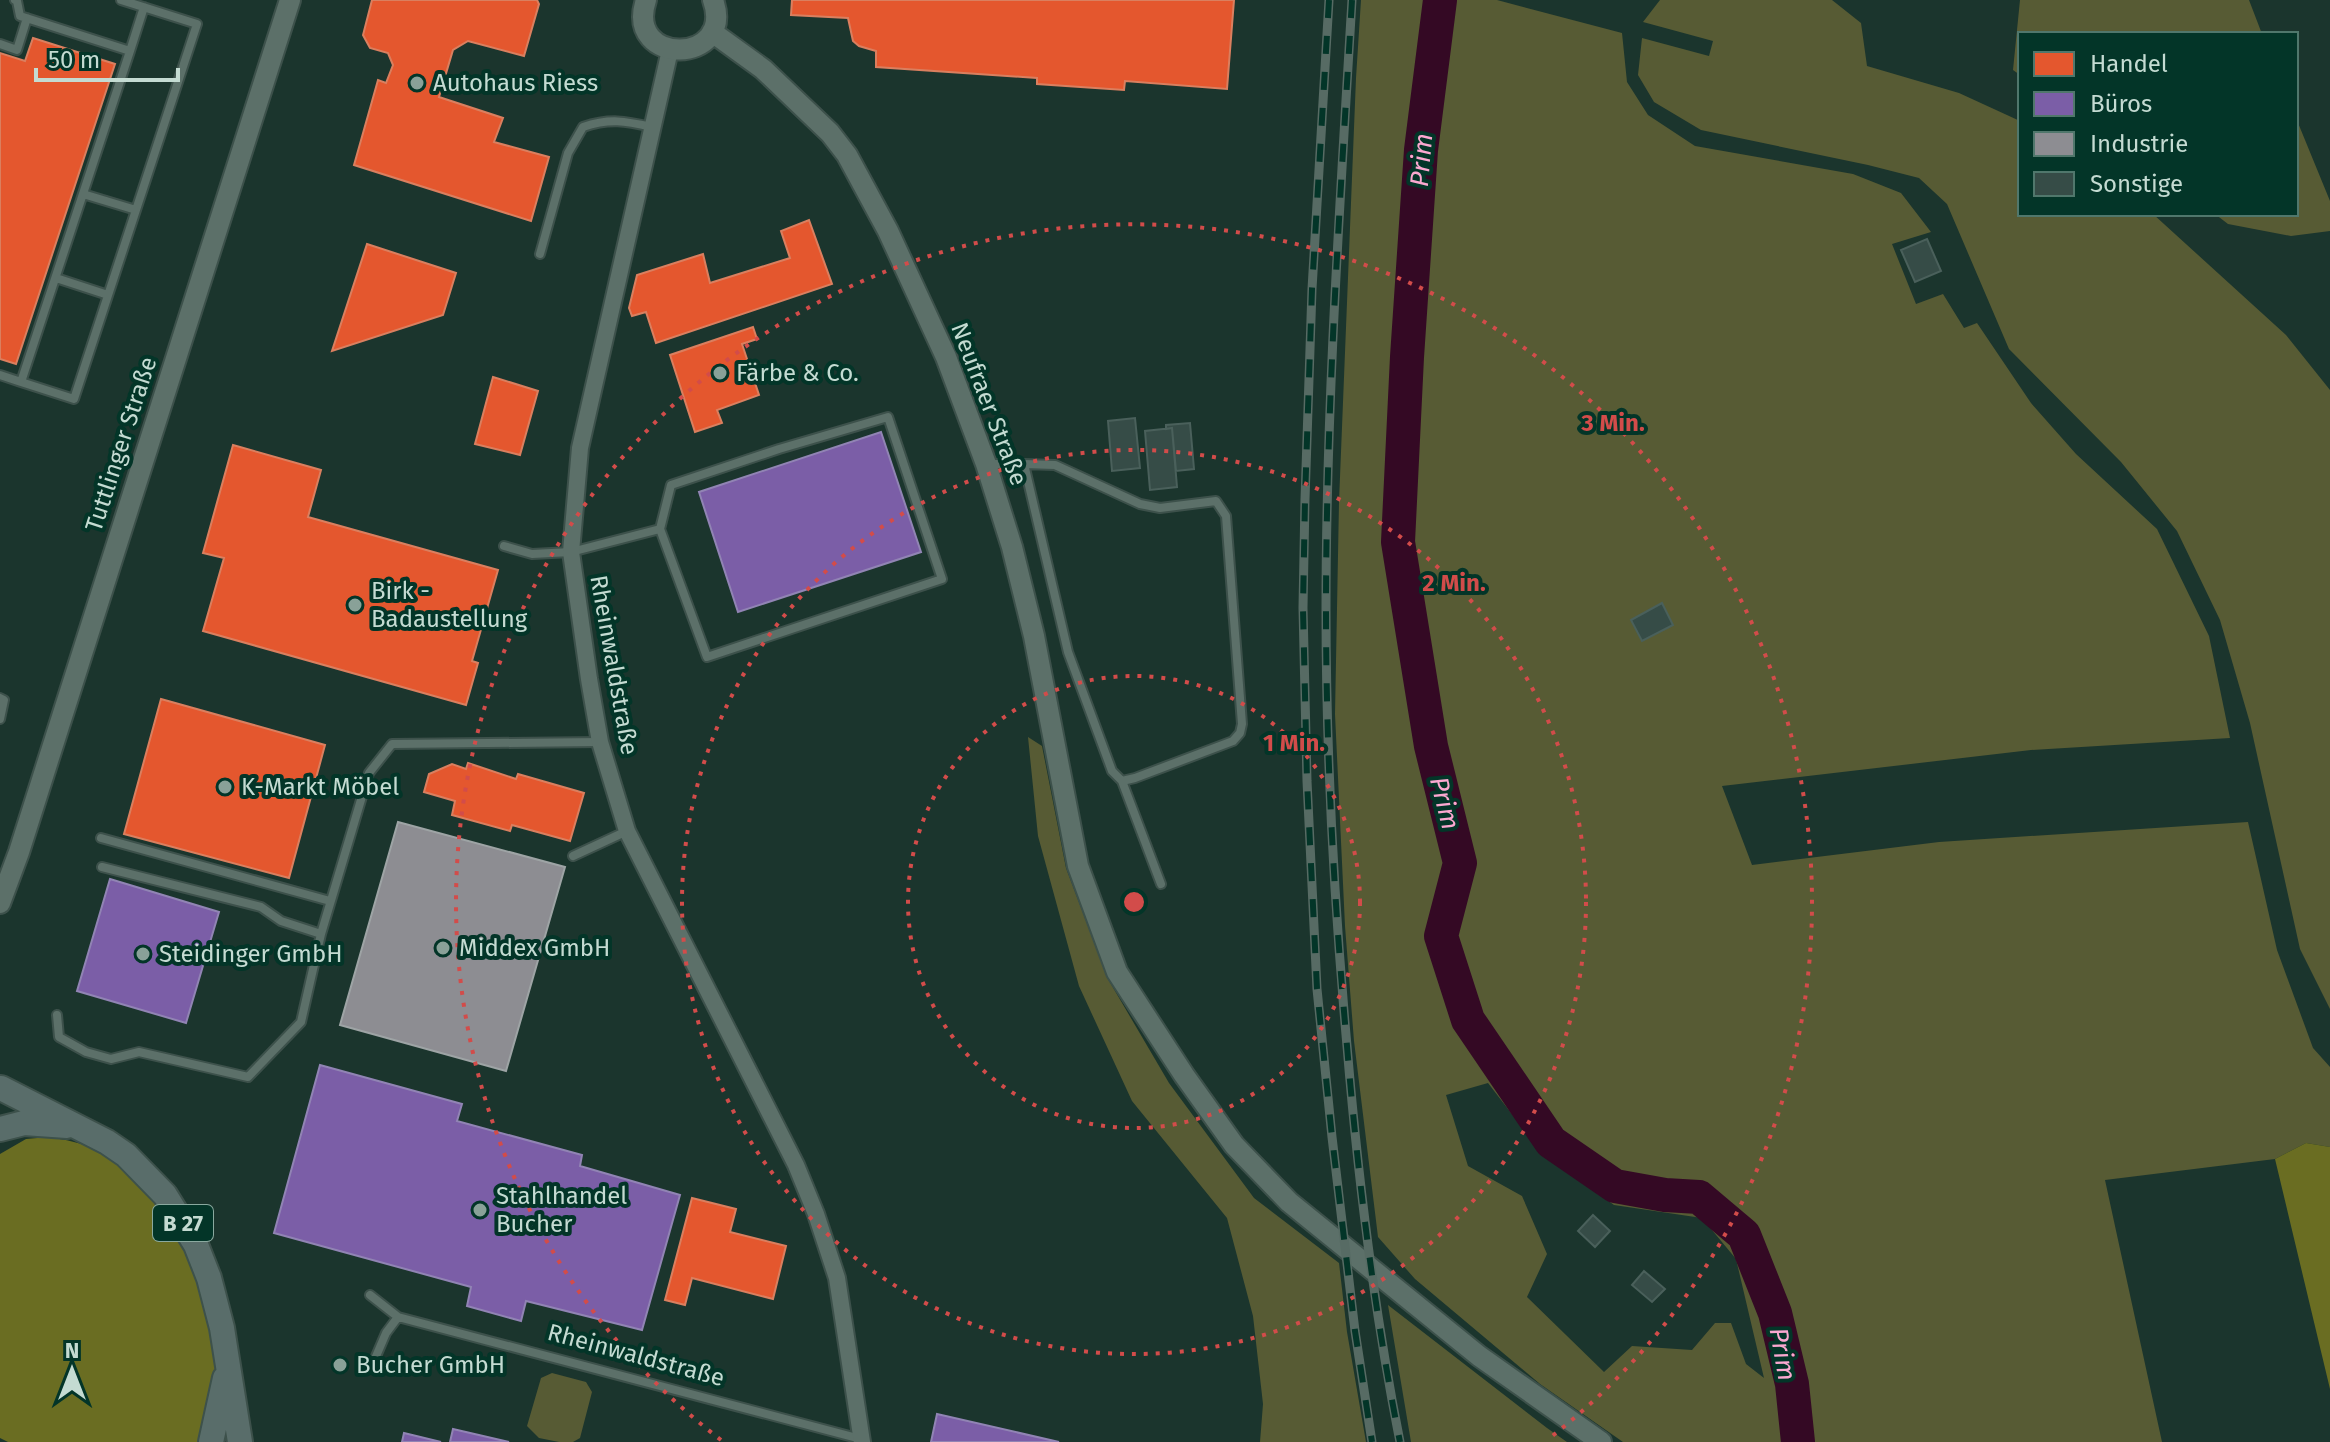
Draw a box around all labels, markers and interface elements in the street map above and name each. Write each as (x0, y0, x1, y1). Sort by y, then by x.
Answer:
scale bar (36, 32, 178, 82)
legend (2018, 32, 2298, 216)
text: 50 m (48, 46, 100, 74)
text: Handel (2090, 50, 2168, 78)
place label: Autohaus Riess (433, 69, 598, 97)
marker: Autohaus Riess (408, 74, 426, 92)
text: Büros (2090, 90, 2152, 118)
text: Industrie (2090, 130, 2188, 158)
water label: Prim (1404, 132, 1439, 188)
text: Sonstige (2090, 170, 2183, 198)
street label: Neufraer Straße (945, 319, 1033, 489)
street label: Tuttlinger Straße (80, 353, 162, 535)
place label: Färbe & Co. (736, 359, 859, 387)
marker: Färbe & Co. (711, 364, 729, 382)
text: 3 Min. (1580, 409, 1645, 437)
text: 2 Min. (1422, 569, 1486, 597)
street label: Rheinwaldstraße (584, 573, 644, 757)
place label: Birk - Badaustellung (371, 577, 528, 633)
marker: Birk - Badaustellung (346, 596, 364, 614)
text: 1 Min. (1263, 729, 1325, 757)
place label: K-Markt Möbel (241, 773, 399, 801)
water label: Prim (1423, 773, 1466, 833)
marker: K-Markt Möbel (216, 778, 234, 796)
centre of rings (1120, 888, 1148, 916)
place label: Middex GmbH (459, 934, 610, 962)
marker: Middex GmbH (434, 939, 452, 957)
place label: Steidinger GmbH (159, 940, 343, 968)
marker: Steidinger GmbH (134, 945, 152, 963)
place label: Stahlhandel Bucher (496, 1182, 627, 1238)
marker: Stahlhandel Bucher (471, 1201, 489, 1219)
road number: B 27 (153, 1205, 213, 1241)
street label: Rheinwaldstraße (544, 1318, 728, 1392)
water label: Prim (1763, 1325, 1802, 1383)
north arrow (32, 1330, 112, 1410)
text: N (65, 1337, 79, 1364)
place label: Bucher GmbH (356, 1351, 505, 1379)
marker: Bucher GmbH (331, 1356, 349, 1374)

